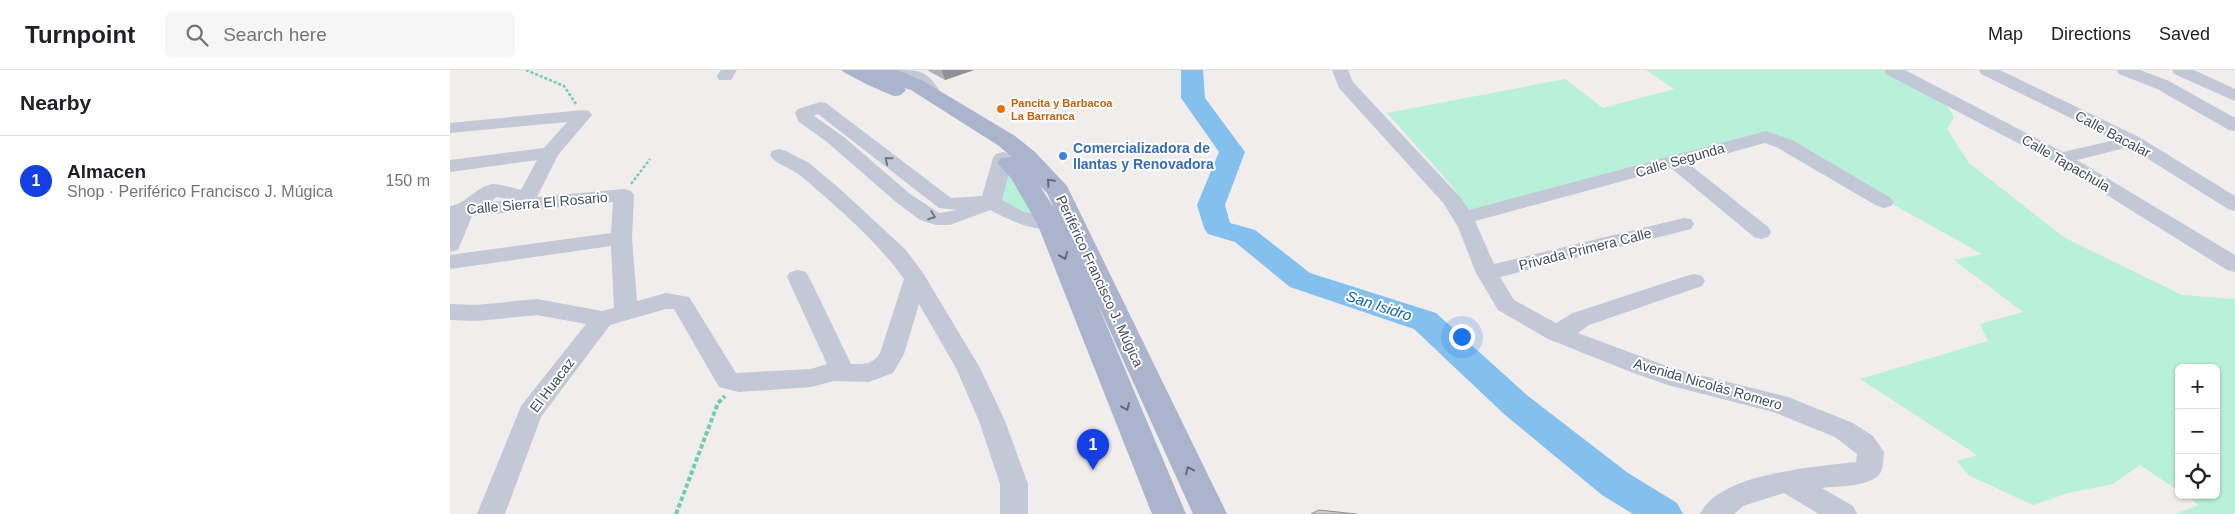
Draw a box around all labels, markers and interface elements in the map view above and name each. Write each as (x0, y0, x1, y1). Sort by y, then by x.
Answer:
search box (165, 12, 515, 57)
text: Turnpoint (25, 21, 135, 48)
icon: search (183, 21, 211, 49)
text: Search here (223, 24, 327, 45)
text: Map (1988, 24, 2023, 44)
text: Directions (2051, 24, 2131, 44)
text: Saved (2159, 24, 2210, 44)
text: Nearby (20, 91, 91, 114)
place label: Pancita y Barbacoa La Barranca (1011, 97, 1113, 122)
marker: Pancita y Barbacoa La Barranca (995, 103, 1007, 115)
street label: Calle Bacalar (2072, 107, 2154, 161)
street label: Calle Tapachula (2019, 131, 2113, 195)
place label: Comercializadora de llantas y Renovadora (1073, 140, 1214, 172)
street label: Calle Segunda (1634, 140, 1727, 180)
marker: Comercializadora de llantas y Renovadora (1057, 150, 1069, 162)
one-way arrow (885, 157, 894, 165)
text: Almacen (67, 161, 146, 182)
text: 1 (32, 172, 40, 189)
text: 150 m (386, 172, 430, 189)
one-way arrow (1047, 179, 1056, 188)
text: Shop · Periférico Francisco J. Múgica (67, 183, 333, 200)
street label: Calle Sierra El Rosario (466, 189, 608, 217)
street label: Periférico Francisco J. Múgica (1053, 193, 1147, 370)
one-way arrow (927, 210, 936, 220)
street label: Privada Primera Calle (1517, 225, 1653, 273)
one-way arrow (1058, 252, 1068, 260)
water label: San Isidro (1344, 287, 1414, 324)
your location (1449, 324, 1475, 350)
street label: El Huacaz (526, 355, 578, 415)
street label: Avenida Nicolás Romero (1632, 355, 1784, 413)
map controls (2175, 364, 2220, 499)
button: + (2175, 364, 2220, 409)
one-way arrow (1119, 402, 1130, 411)
button: − (2175, 409, 2220, 454)
pin: 1 (1077, 429, 1109, 470)
button: locate (2175, 454, 2220, 499)
one-way arrow (1185, 466, 1195, 475)

